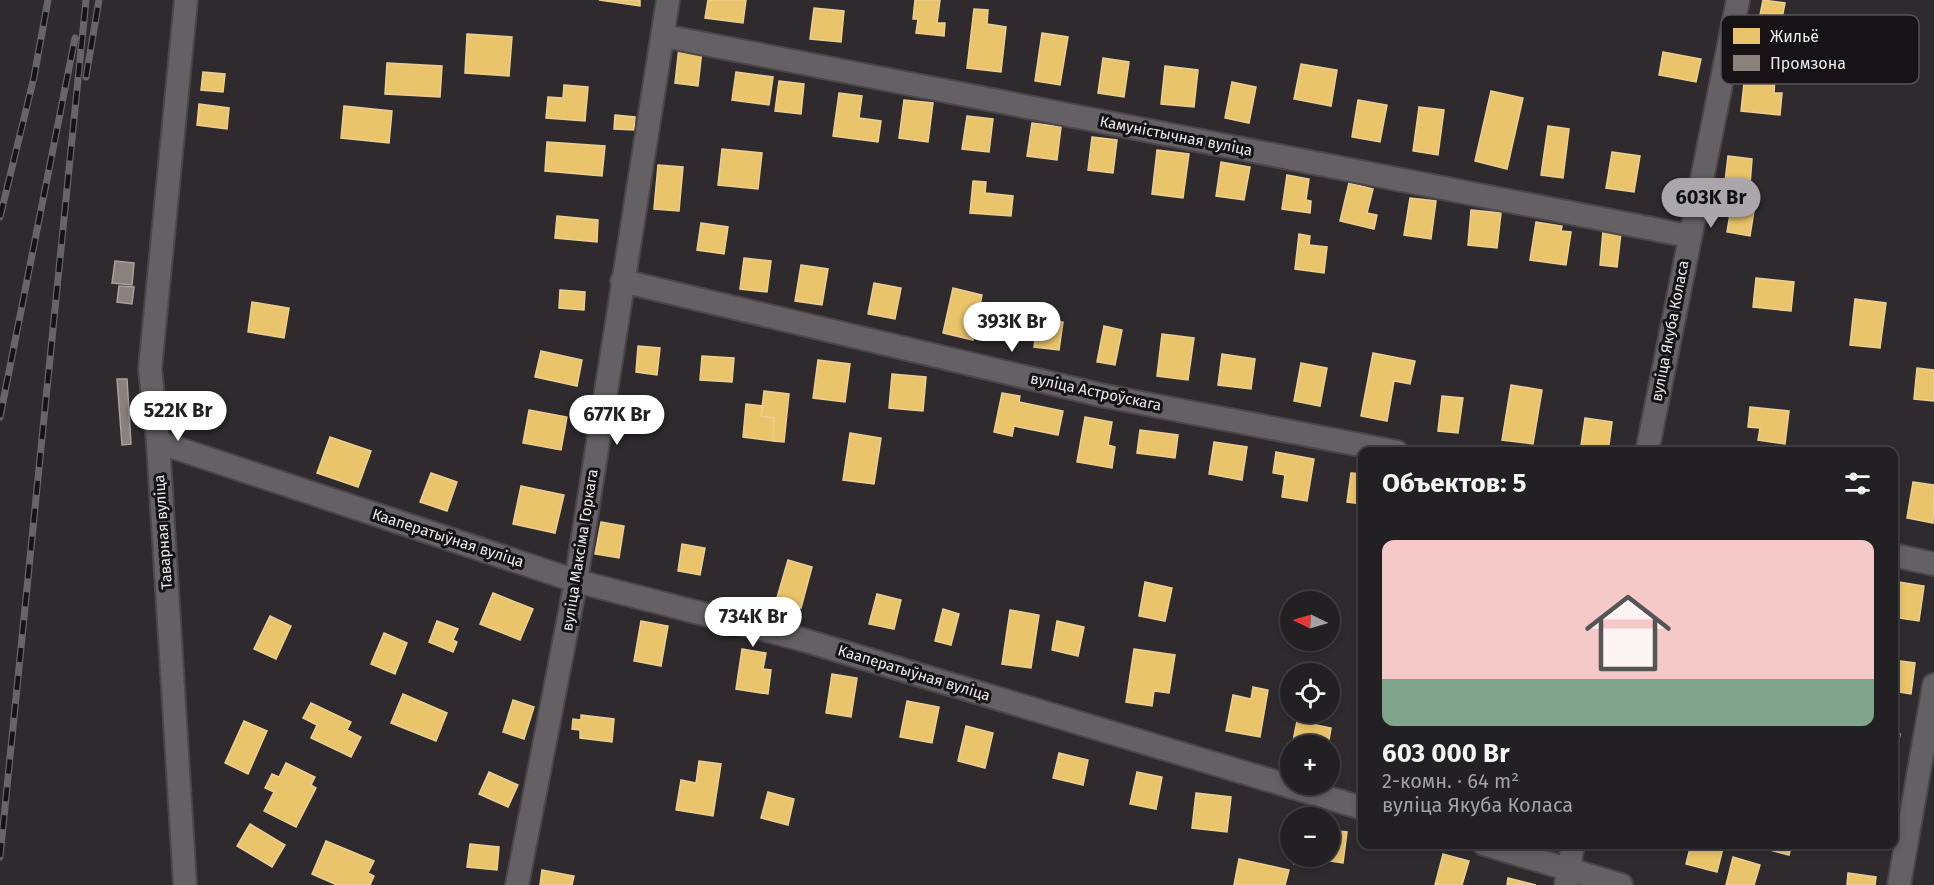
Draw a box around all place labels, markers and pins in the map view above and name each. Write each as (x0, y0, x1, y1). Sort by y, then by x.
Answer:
pin: 603K Br (1656, 178, 1766, 229)
pin: 393K Br (957, 302, 1067, 353)
pin: 522K Br (123, 391, 233, 442)
pin: 677K Br (562, 395, 672, 446)
pin: 734K Br (698, 597, 808, 648)

